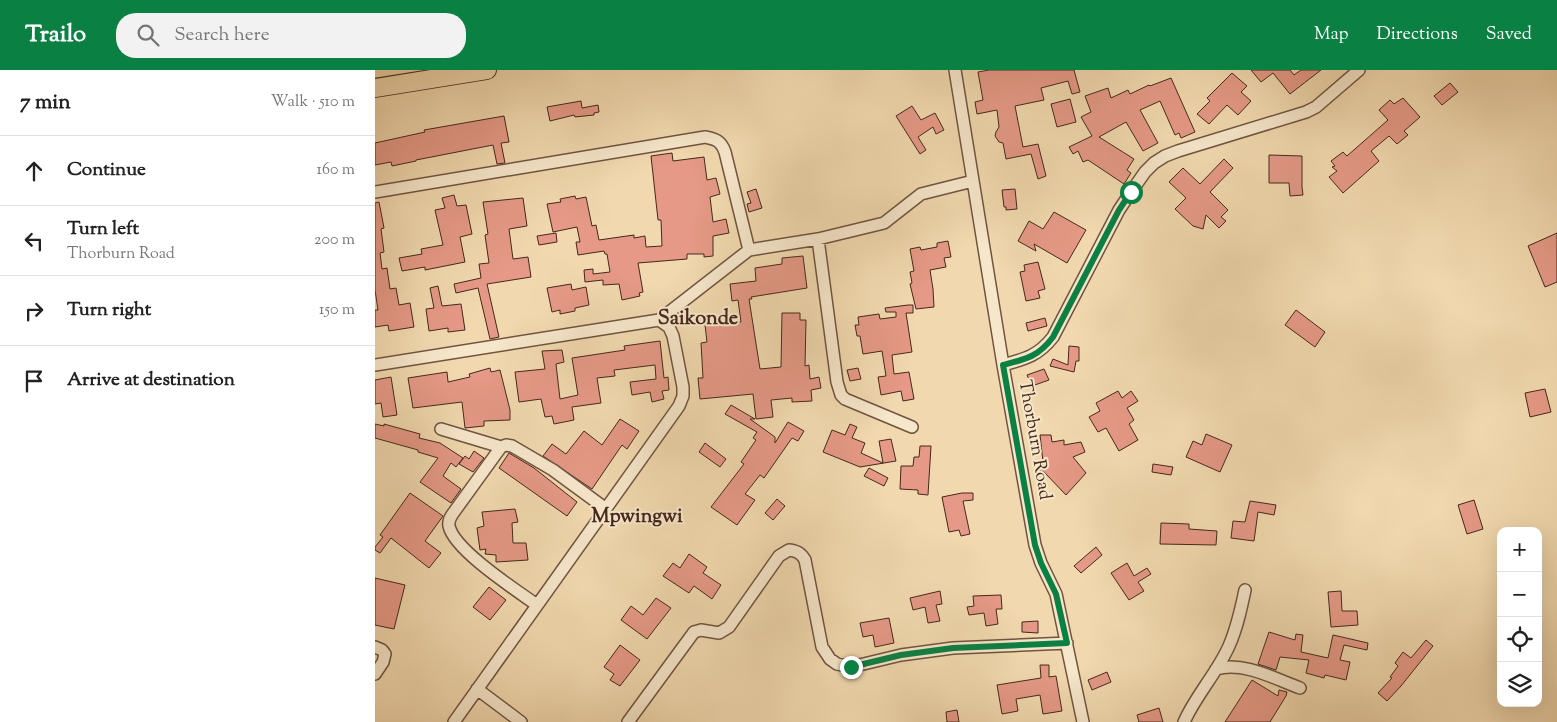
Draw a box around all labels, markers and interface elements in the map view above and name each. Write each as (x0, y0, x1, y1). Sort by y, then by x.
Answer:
search box (116, 13, 466, 58)
text: Trailo (25, 18, 86, 52)
icon: search (134, 21, 162, 49)
text: Search here (174, 22, 270, 49)
text: Map (1314, 22, 1349, 48)
text: Directions (1377, 22, 1458, 48)
text: Saved (1486, 22, 1532, 48)
text: 7 min (20, 88, 71, 118)
text: Walk · 510 m (271, 91, 355, 114)
icon: ahead (20, 157, 48, 185)
text: Continue (67, 157, 146, 184)
text: 160 m (317, 159, 355, 182)
route start (1120, 181, 1143, 204)
text: Turn left (67, 216, 139, 243)
icon: left (20, 227, 48, 255)
text: 200 m (314, 229, 355, 252)
text: Thorburn Road (67, 243, 175, 266)
icon: right (20, 297, 48, 325)
text: Turn right (67, 297, 151, 324)
text: 150 m (319, 299, 355, 322)
district label: Saikonde (658, 305, 738, 334)
icon: arrive (20, 367, 48, 395)
text: Arrive at destination (67, 367, 235, 394)
street label: Thorburn Road (1011, 378, 1057, 502)
district label: Mpwingwi (591, 503, 683, 532)
map controls (1497, 527, 1542, 707)
button: + (1497, 527, 1542, 572)
button: − (1497, 572, 1542, 617)
button: locate (1497, 617, 1542, 662)
route end (840, 656, 863, 679)
button: layers (1497, 662, 1542, 707)

